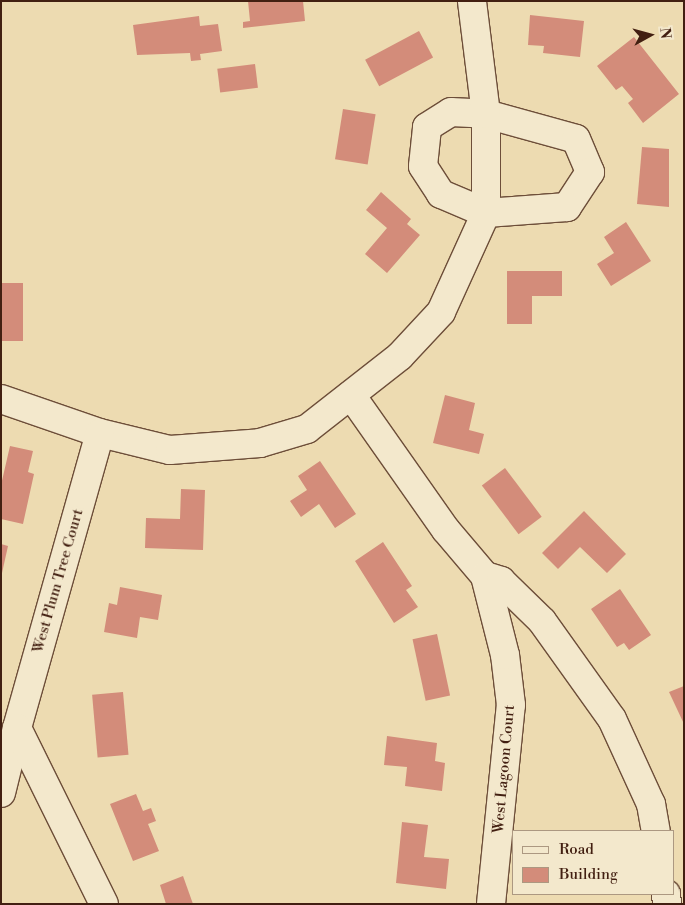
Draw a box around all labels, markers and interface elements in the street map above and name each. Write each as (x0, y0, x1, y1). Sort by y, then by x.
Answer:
north arrow (625, 10, 675, 60)
text: N (655, 27, 674, 40)
street label: West Plum Tree Court (29, 507, 87, 655)
street label: West Lagoon Court (489, 704, 519, 834)
legend (512, 830, 675, 895)
text: Road (559, 840, 594, 859)
text: Building (559, 865, 618, 884)

